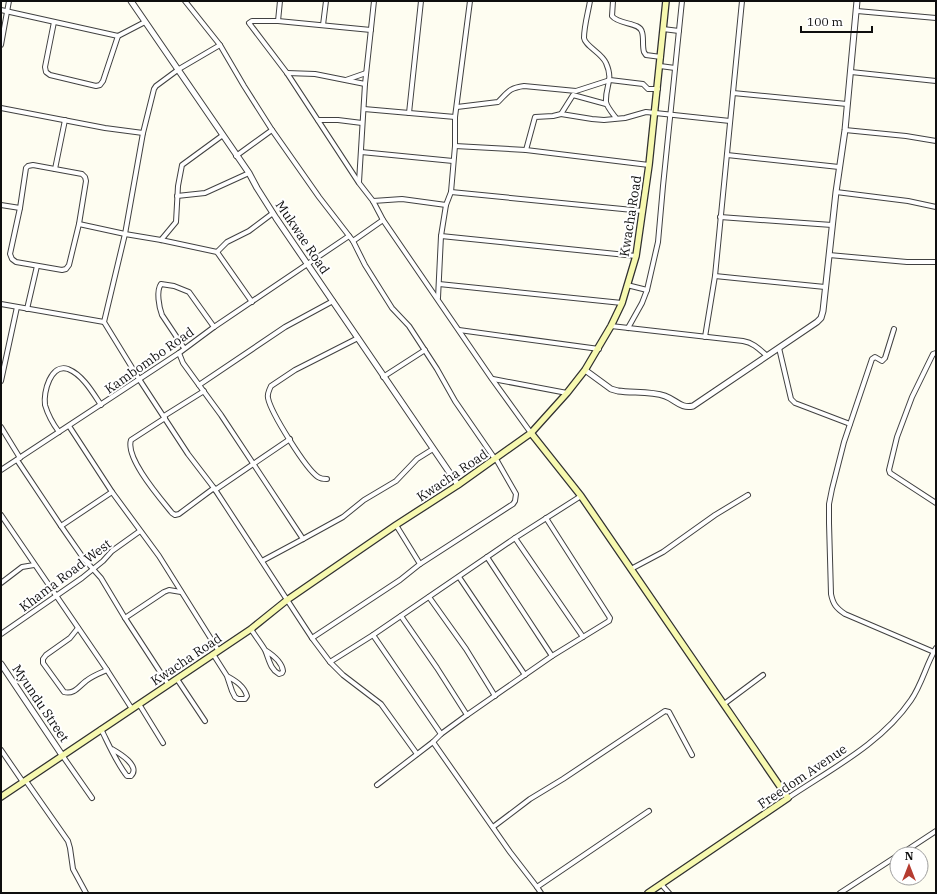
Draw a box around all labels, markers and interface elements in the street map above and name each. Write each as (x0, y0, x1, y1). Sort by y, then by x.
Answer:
scale bar (801, 8, 872, 34)
text: 100 m (807, 14, 843, 29)
street label: Kwacha Road (616, 174, 645, 258)
street label: Mukwae Road (272, 197, 333, 277)
street label: Kambombo Road (101, 323, 197, 398)
street label: Kwacha Road (414, 445, 491, 505)
street label: Khama Road West (16, 535, 115, 616)
street label: Kwacha Road (148, 629, 225, 689)
street label: Myundu Street (8, 661, 73, 746)
street label: Freedom Avenue (754, 740, 850, 813)
north arrow (889, 846, 929, 886)
text: N (905, 849, 914, 863)

